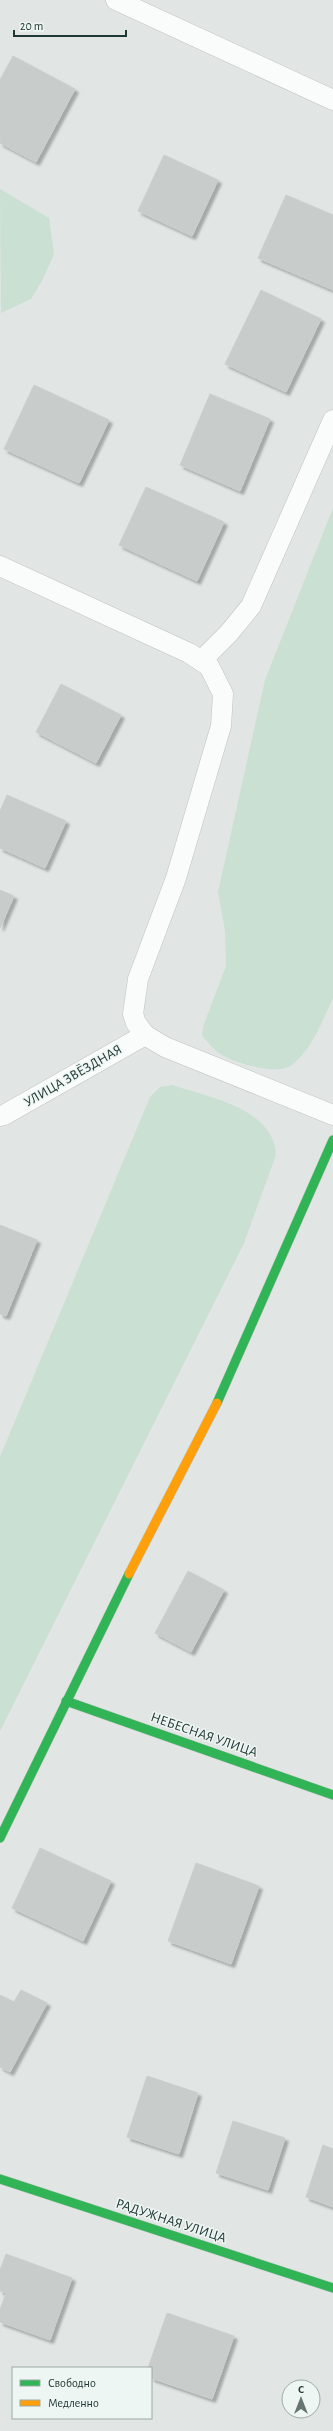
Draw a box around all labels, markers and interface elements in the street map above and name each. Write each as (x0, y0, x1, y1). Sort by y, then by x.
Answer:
scale bar (14, 12, 126, 38)
text: 20 m (20, 20, 43, 32)
street label: УЛИЦА ЗВЁЗДНАЯ (21, 1041, 124, 1110)
street label: НЕБЕСНАЯ УЛИЦА (149, 1710, 259, 1760)
street label: РАДУЖНАЯ УЛИЦА (114, 2197, 228, 2245)
legend (12, 2367, 152, 2419)
text: Свободно (48, 2377, 96, 2389)
north arrow (281, 2379, 321, 2419)
text: С (298, 2384, 304, 2395)
text: Медленно (48, 2397, 99, 2409)

